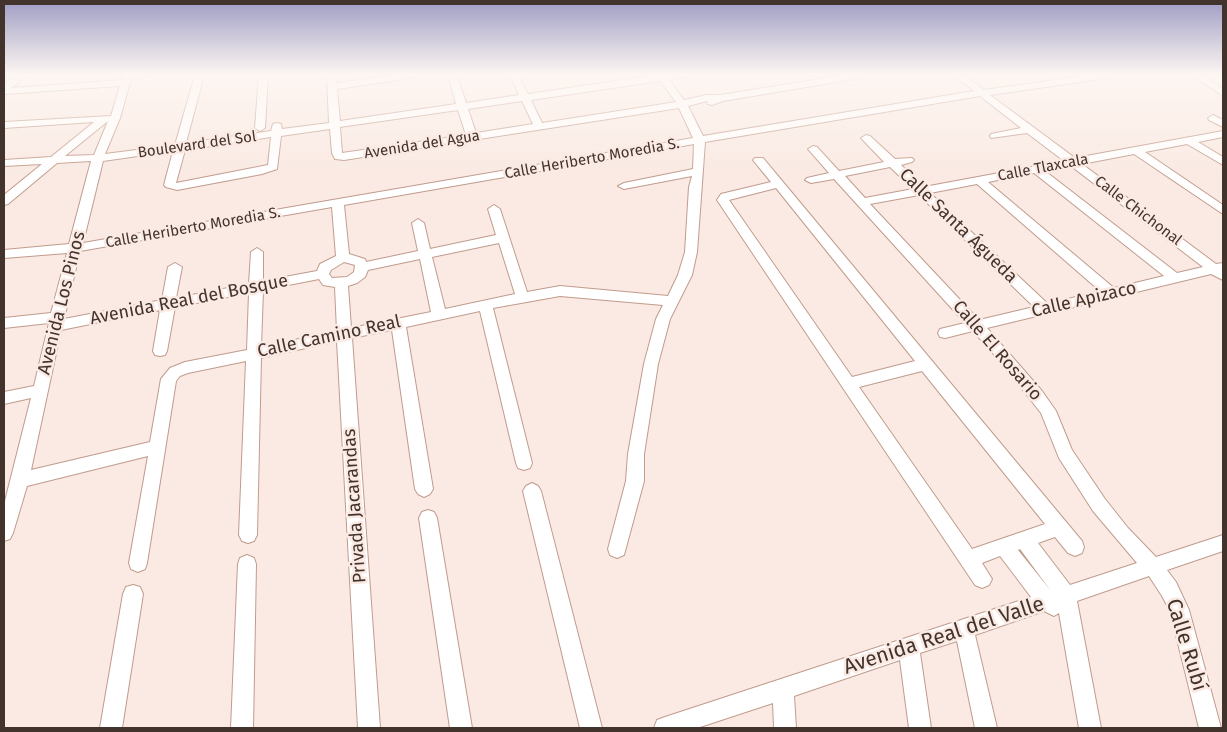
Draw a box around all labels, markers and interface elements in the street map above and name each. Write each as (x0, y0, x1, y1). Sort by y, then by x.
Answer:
street label: Avenida del Agua (363, 127, 481, 163)
street label: Boulevard del Sol (137, 128, 257, 162)
street label: Calle Heriberto Moredia S. (503, 135, 681, 183)
street label: Calle Tlaxcala (996, 150, 1090, 186)
street label: Calle Santa Águeda (894, 164, 1022, 288)
street label: Calle Chichonal (1091, 172, 1185, 250)
street label: Calle Heriberto Moredia S. (104, 204, 282, 252)
street label: Avenida Los Pinos (34, 229, 90, 377)
street label: Avenida Real del Bosque (88, 270, 290, 330)
street label: Calle Apizaco (1030, 277, 1138, 323)
street label: Calle El Rosario (948, 296, 1046, 406)
street label: Calle Camino Real (255, 311, 403, 363)
street label: Privada Jacarandas (339, 428, 371, 584)
street label: Avenida Real del Valle (840, 592, 1048, 680)
street label: Calle Rubí (1160, 596, 1212, 694)

